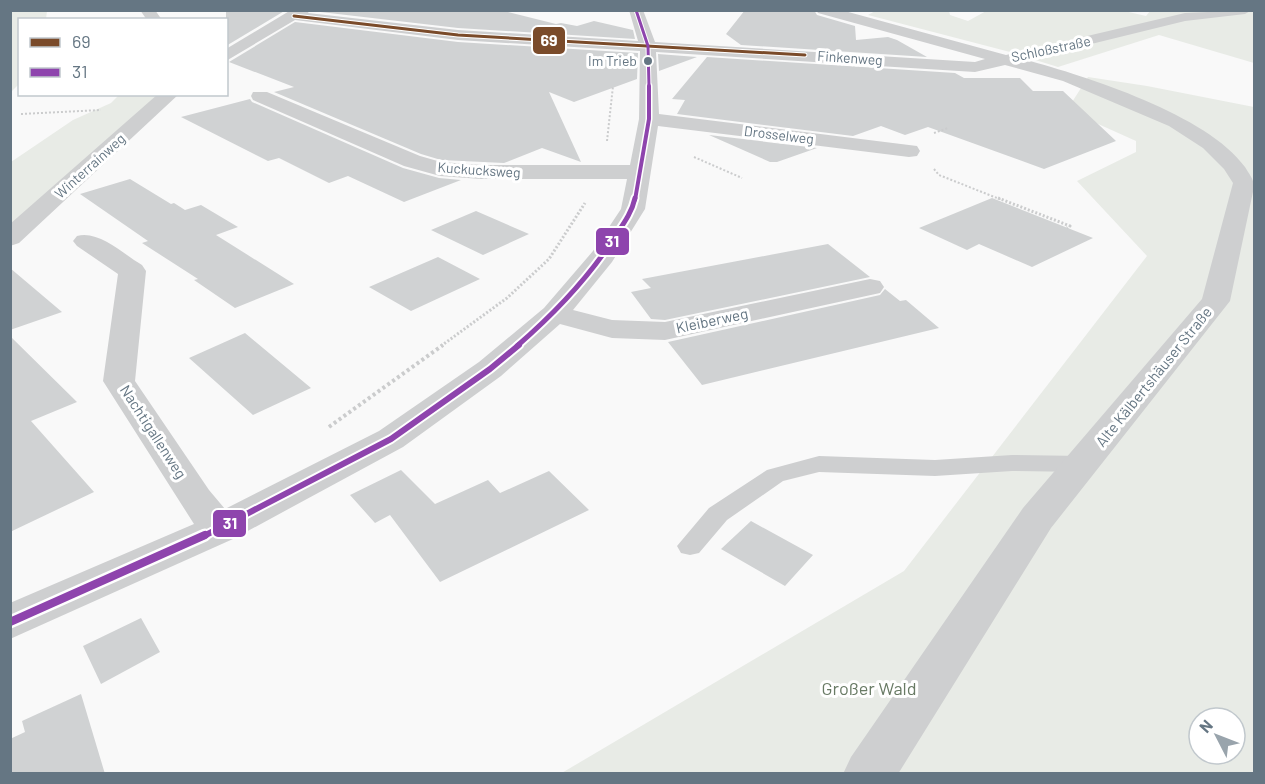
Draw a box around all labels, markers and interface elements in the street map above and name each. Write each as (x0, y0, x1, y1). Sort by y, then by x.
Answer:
legend (18, 18, 228, 96)
line badge: 69 (532, 26, 566, 55)
text: 69 (72, 30, 91, 52)
text: 69 (540, 30, 558, 49)
street label: Schloßstraße (1010, 32, 1092, 65)
street label: Finkenweg (817, 47, 883, 68)
place label: Im Trieb (588, 52, 637, 69)
marker: Im Trieb (642, 55, 654, 67)
text: 31 (72, 60, 87, 82)
street label: Drosselweg (743, 122, 815, 147)
street label: Winterrainweg (51, 130, 128, 202)
street label: Kuckucksweg (437, 158, 521, 181)
line badge: 31 (595, 227, 630, 256)
text: 31 (605, 231, 619, 250)
street label: Alte Kälbertshäuser Straße (1091, 303, 1215, 450)
street label: Kleiberweg (674, 304, 749, 336)
street label: Nachtigallenweg (117, 381, 191, 482)
line badge: 31 (212, 509, 247, 538)
text: 31 (223, 513, 237, 532)
park label: Großer Wald (821, 677, 917, 699)
north arrow (1187, 706, 1247, 766)
text: N (1195, 715, 1216, 736)

